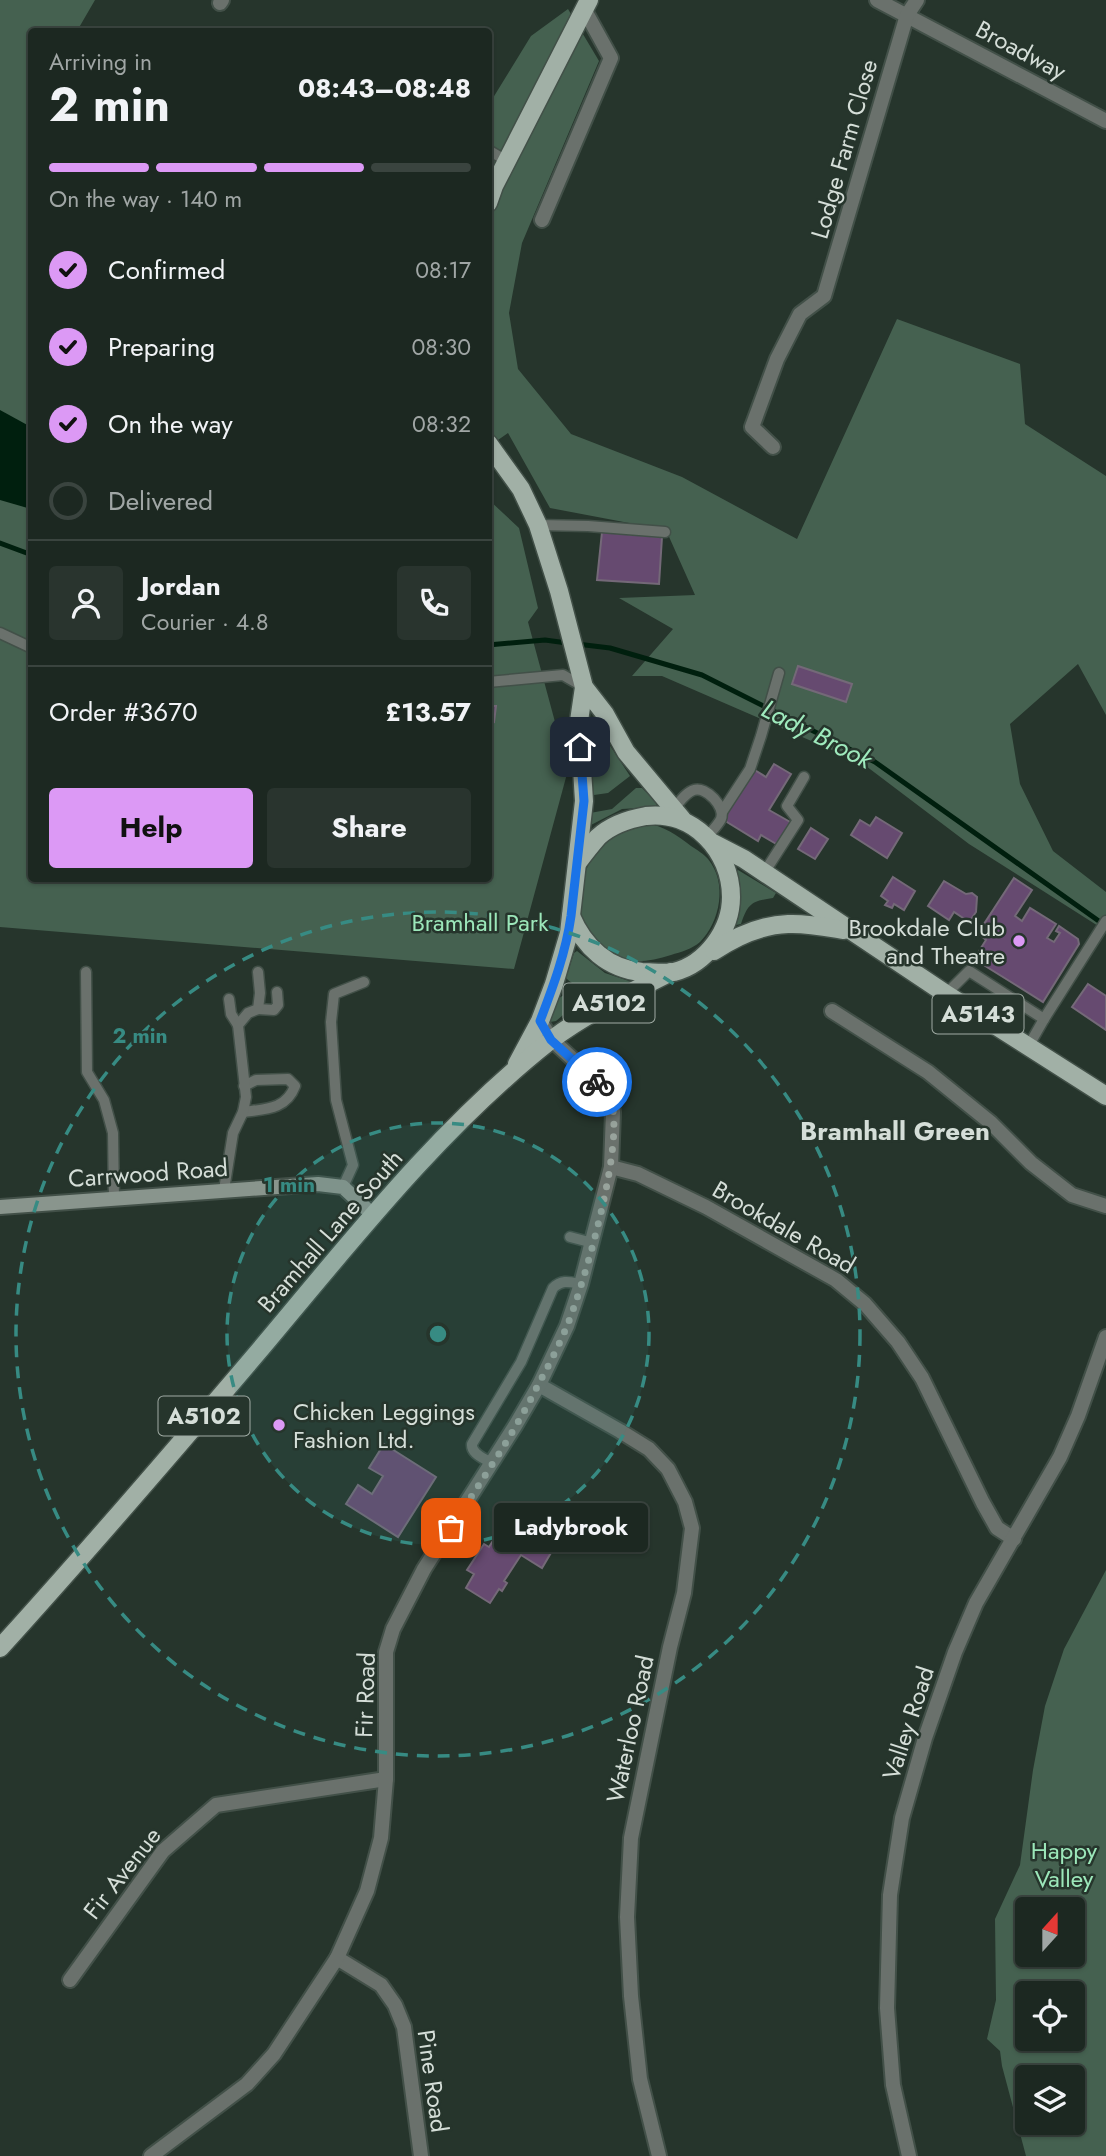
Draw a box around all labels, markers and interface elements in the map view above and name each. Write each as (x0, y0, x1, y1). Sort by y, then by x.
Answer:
street label: Broadway (970, 12, 1073, 89)
text: Arriving in (49, 45, 152, 79)
street label: Lodge Farm Close (802, 55, 886, 243)
text: 08:43–08:48 (298, 69, 471, 107)
text: 2 min (49, 72, 170, 138)
text: On the way · 140 m (49, 182, 242, 216)
icon: check (49, 251, 87, 289)
text: Confirmed (108, 251, 225, 289)
text: 08:17 (415, 253, 471, 287)
icon: check (49, 328, 87, 366)
text: Preparing (108, 328, 215, 366)
text: 08:30 (411, 330, 471, 364)
icon: check (49, 405, 87, 443)
text: On the way (108, 405, 233, 443)
text: 08:32 (412, 407, 471, 441)
text: Delivered (108, 482, 213, 520)
button: person (49, 566, 123, 640)
button: phone (397, 566, 471, 640)
text: Jordan (141, 567, 221, 605)
text: Courier · 4.8 (141, 605, 269, 639)
water label: Lady Brook (755, 690, 881, 779)
text: Order #3670 (49, 693, 198, 731)
text: £13.57 (385, 693, 471, 731)
pin (550, 717, 610, 777)
icon: home (561, 728, 599, 766)
button: Help (49, 788, 253, 868)
button: Share (267, 788, 471, 868)
park label: Bramhall Park (411, 905, 549, 940)
place label: Brookdale Club and Theatre (848, 910, 1005, 973)
marker: Brookdale Club and Theatre (1011, 933, 1027, 949)
road number: A5102 (564, 984, 654, 1022)
road number: A5143 (932, 995, 1024, 1034)
text: 2 min (112, 1021, 168, 1051)
courier (562, 1047, 632, 1117)
icon: bike (578, 1063, 616, 1101)
district label: Bramhall Green (800, 1112, 990, 1150)
street label: Bramhall Lane South (249, 1142, 411, 1320)
street label: Carrwood Road (67, 1150, 229, 1196)
text: 1 min (263, 1170, 315, 1200)
street label: Brookdale Road (706, 1172, 862, 1282)
centre of rings (426, 1322, 450, 1346)
place label: Chicken Leggings Fashion Ltd. (293, 1394, 475, 1457)
road number: A5102 (158, 1396, 249, 1436)
marker: Chicken Leggings Fashion Ltd. (271, 1417, 287, 1433)
pin (421, 1498, 481, 1558)
callout: Ladybrook (493, 1504, 647, 1552)
icon: bag (432, 1509, 470, 1547)
text: Ladybrook (514, 1510, 628, 1544)
street label: Fir Road (346, 1652, 384, 1738)
street label: Waterloo Road (597, 1652, 663, 1806)
street label: Valley Road (873, 1662, 943, 1784)
street label: Fir Avenue (75, 1820, 169, 1926)
park label: Happy Valley (1031, 1833, 1098, 1896)
north arrow (1015, 1897, 1085, 1967)
map controls (1015, 1897, 1085, 2135)
button: locate (1015, 1981, 1085, 2051)
street label: Pine Road (408, 2027, 458, 2135)
button: layers (1015, 2065, 1085, 2135)

